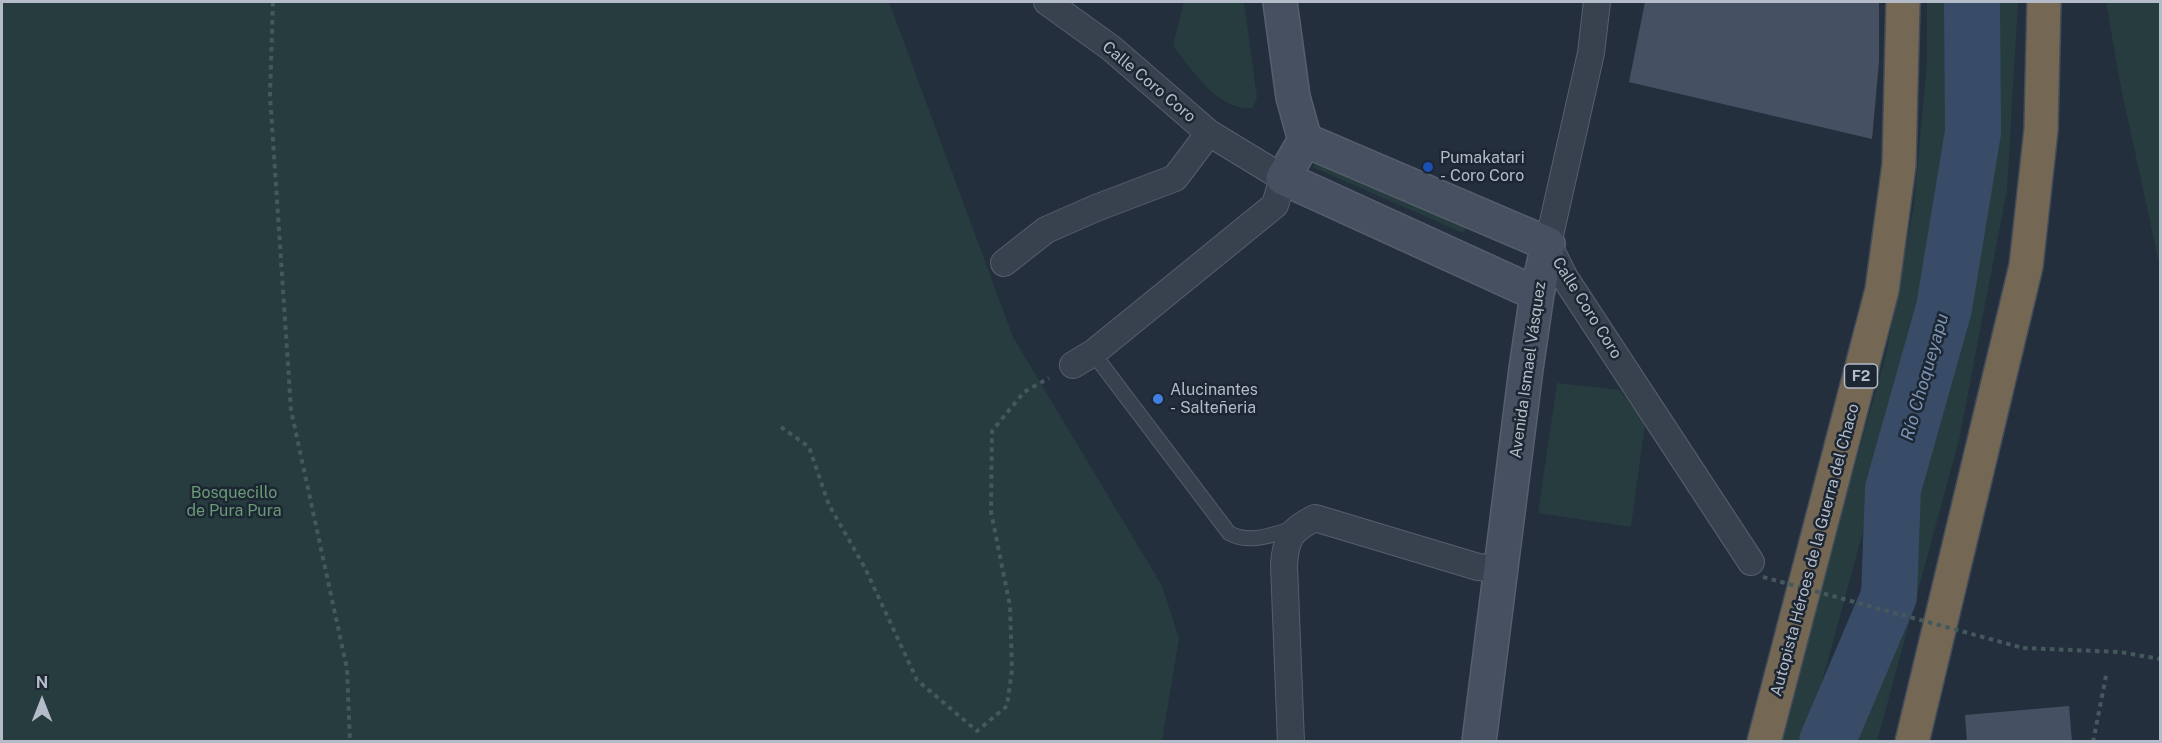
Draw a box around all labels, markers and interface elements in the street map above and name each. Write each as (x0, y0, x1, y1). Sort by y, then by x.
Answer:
street label: Calle Coro Coro (1098, 37, 1200, 127)
place label: Pumakatari - Coro Coro (1440, 148, 1525, 186)
marker: Pumakatari - Coro Coro (1421, 160, 1435, 174)
street label: Calle Coro Coro (1548, 254, 1626, 362)
street label: Avenida Ismael Vásquez (1506, 280, 1550, 460)
water label: Río Choqueyapu (1897, 311, 1953, 443)
road number: F2 (1844, 364, 1878, 388)
place label: Alucinantes - Salteñeria (1170, 380, 1258, 418)
marker: Alucinantes - Salteñeria (1151, 392, 1165, 406)
street label: Autopista Héroes de la Guerra del Chaco (1767, 401, 1863, 699)
park label: Bosquecillo de Pura Pura (186, 483, 282, 521)
north arrow (12, 671, 72, 731)
text: N (36, 673, 48, 692)

